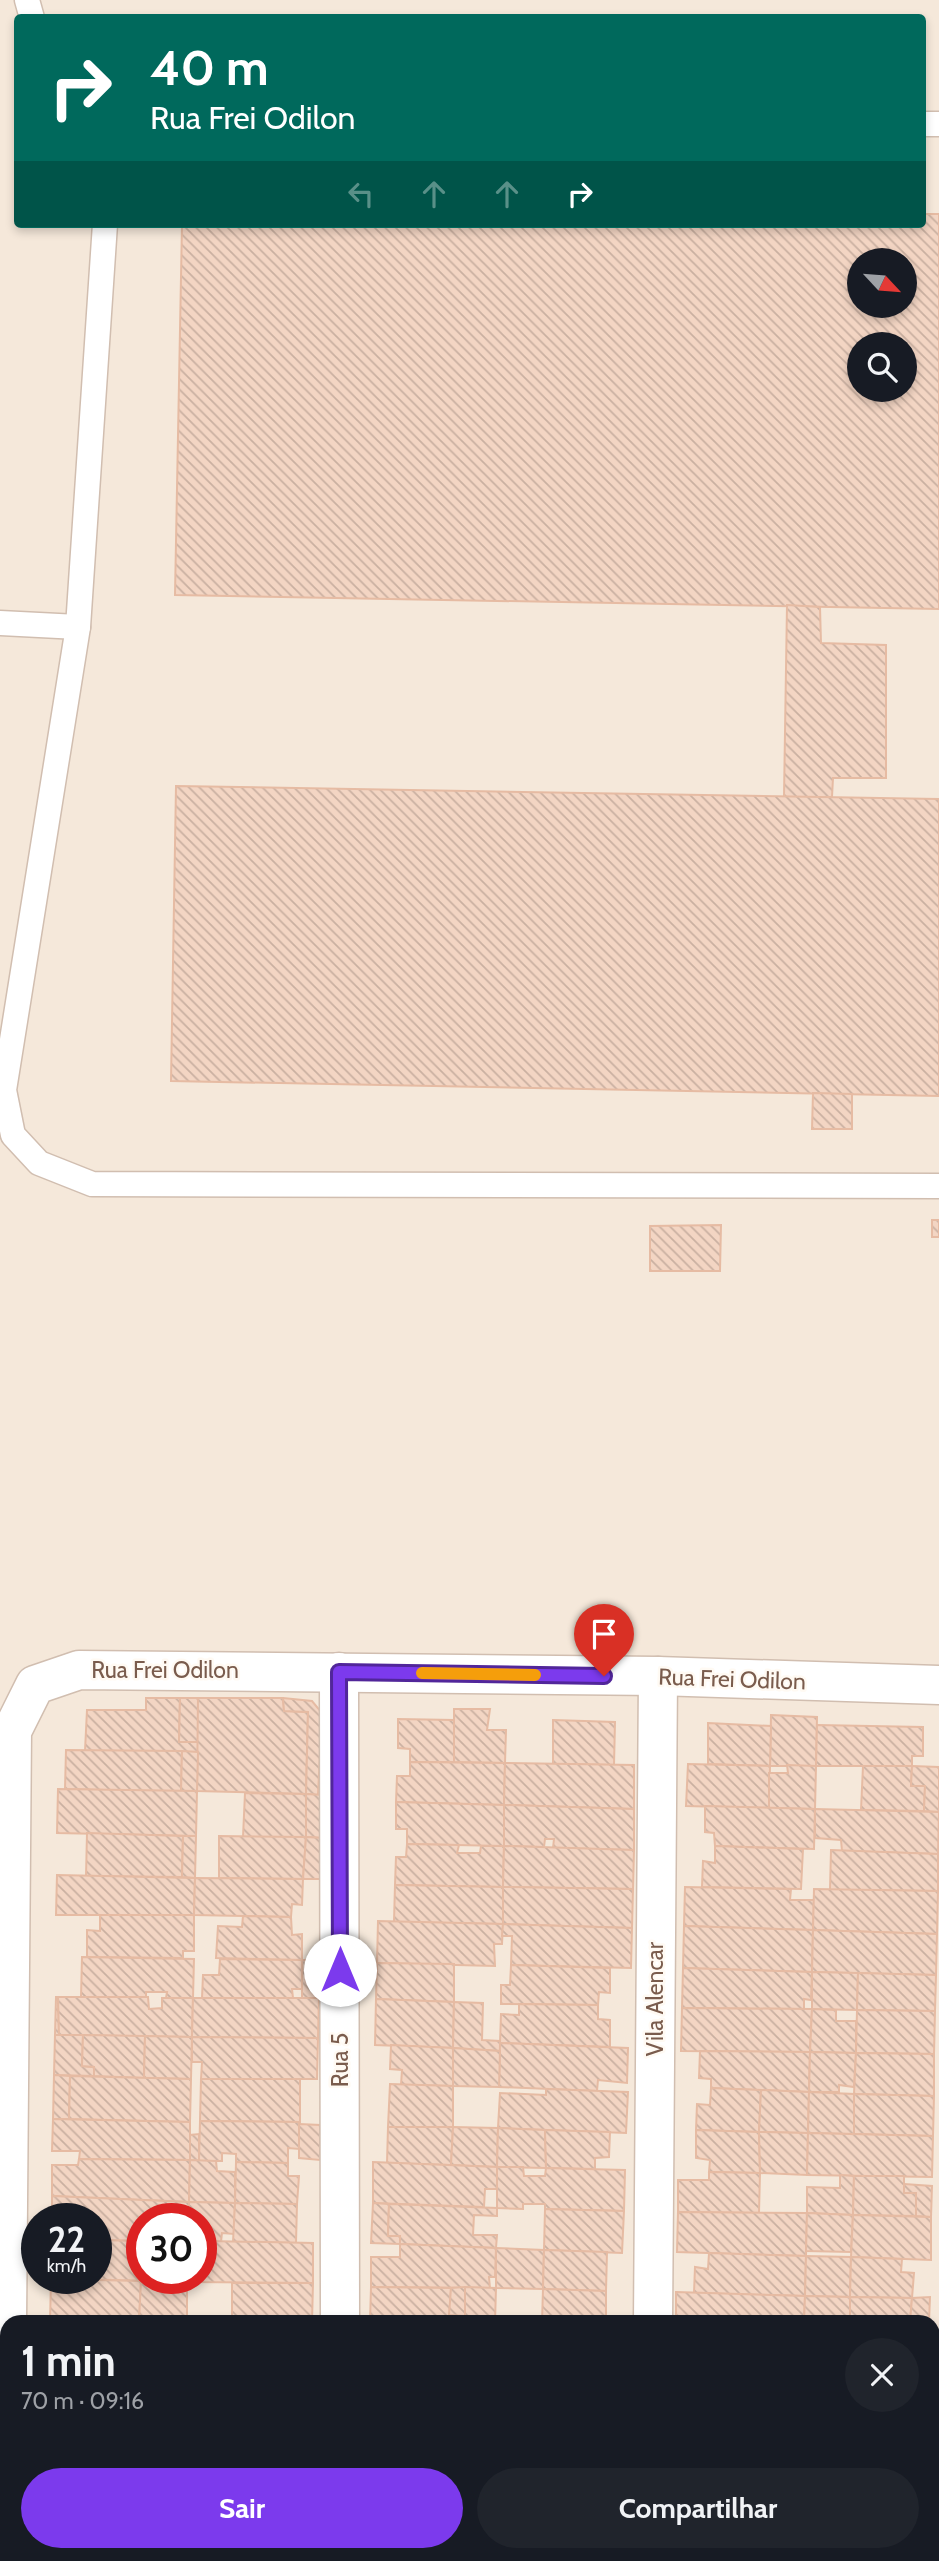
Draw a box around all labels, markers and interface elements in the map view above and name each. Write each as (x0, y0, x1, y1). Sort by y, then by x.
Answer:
text: 40 m (150, 38, 269, 97)
icon: right (35, 42, 126, 133)
text: Rua Frei Odilon (150, 98, 355, 137)
icon: left (342, 175, 380, 213)
icon: ahead (415, 175, 453, 213)
icon: ahead (488, 175, 526, 213)
icon: right (561, 175, 599, 213)
north arrow (847, 248, 917, 318)
map controls (847, 248, 917, 402)
button: search (847, 332, 917, 402)
pin (574, 1604, 634, 1676)
icon: arrive (585, 1615, 623, 1653)
street label: Rua Frei Odilon (91, 1656, 239, 1684)
street label: Rua Frei Odilon (658, 1662, 806, 1696)
position arrow (303, 1933, 377, 2007)
street label: Vila Alencar (641, 1941, 669, 2056)
street label: Rua 5 (326, 2033, 354, 2087)
speed limit sign: 30 (126, 2203, 217, 2294)
text: 22 (48, 2218, 85, 2261)
text: km/h (47, 2255, 86, 2277)
text: 1 min (21, 2335, 116, 2387)
button: close (845, 2338, 919, 2412)
text: 70 m · 09:16 (21, 2387, 144, 2415)
button: Sair (21, 2468, 463, 2548)
button: Compartilhar (477, 2468, 919, 2548)

